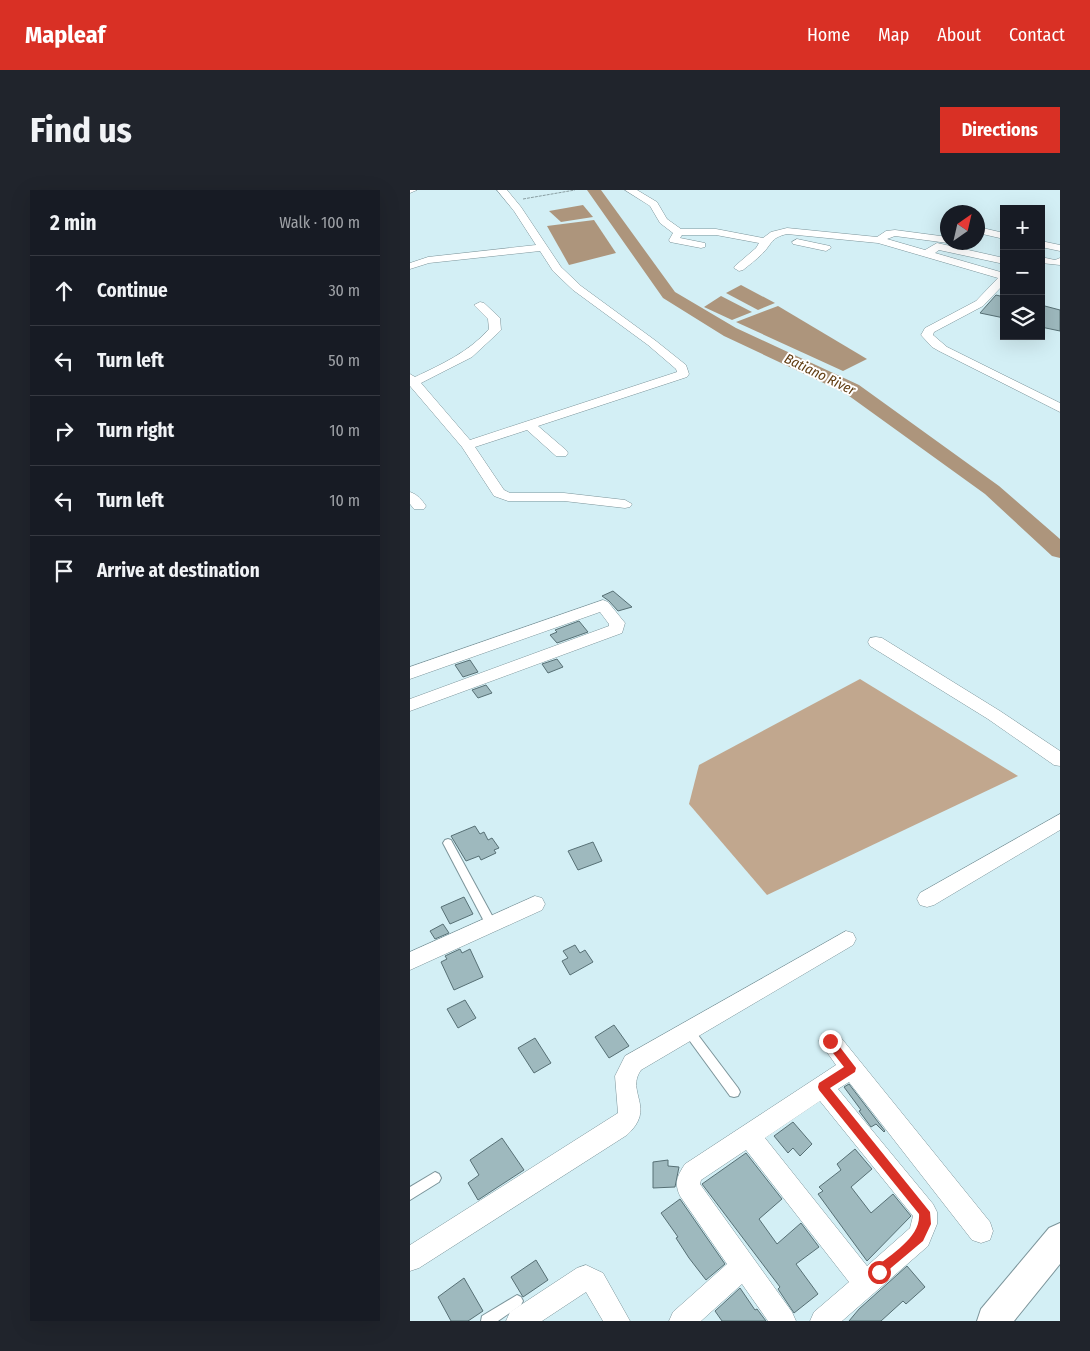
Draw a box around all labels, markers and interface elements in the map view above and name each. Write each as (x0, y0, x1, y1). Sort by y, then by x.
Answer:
text: Mapleaf (25, 21, 105, 49)
text: Home (807, 24, 850, 46)
text: Map (878, 24, 909, 46)
text: About (937, 24, 981, 46)
text: Contact (1009, 24, 1065, 46)
button: Directions (940, 107, 1060, 153)
text: Find us (30, 109, 132, 151)
north arrow (940, 205, 985, 250)
map controls (1000, 205, 1045, 340)
button: + (1000, 205, 1045, 250)
text: 2 min (50, 210, 97, 236)
text: Walk · 100 m (279, 213, 360, 232)
button: − (1000, 250, 1045, 295)
icon: ahead (50, 277, 78, 305)
text: Continue (97, 279, 168, 302)
text: 30 m (328, 281, 360, 300)
button: layers (1000, 295, 1045, 340)
icon: left (50, 347, 78, 375)
text: Turn left (97, 349, 164, 372)
water label: Batiano River (781, 350, 859, 399)
text: 50 m (328, 351, 360, 370)
icon: right (50, 417, 78, 445)
text: Turn right (97, 419, 174, 442)
text: 10 m (329, 421, 360, 440)
icon: left (50, 487, 78, 515)
text: Turn left (97, 489, 164, 512)
text: 10 m (329, 491, 360, 510)
icon: arrive (50, 557, 78, 585)
text: Arrive at destination (97, 559, 260, 582)
route end (819, 1030, 842, 1053)
route start (868, 1261, 891, 1284)

